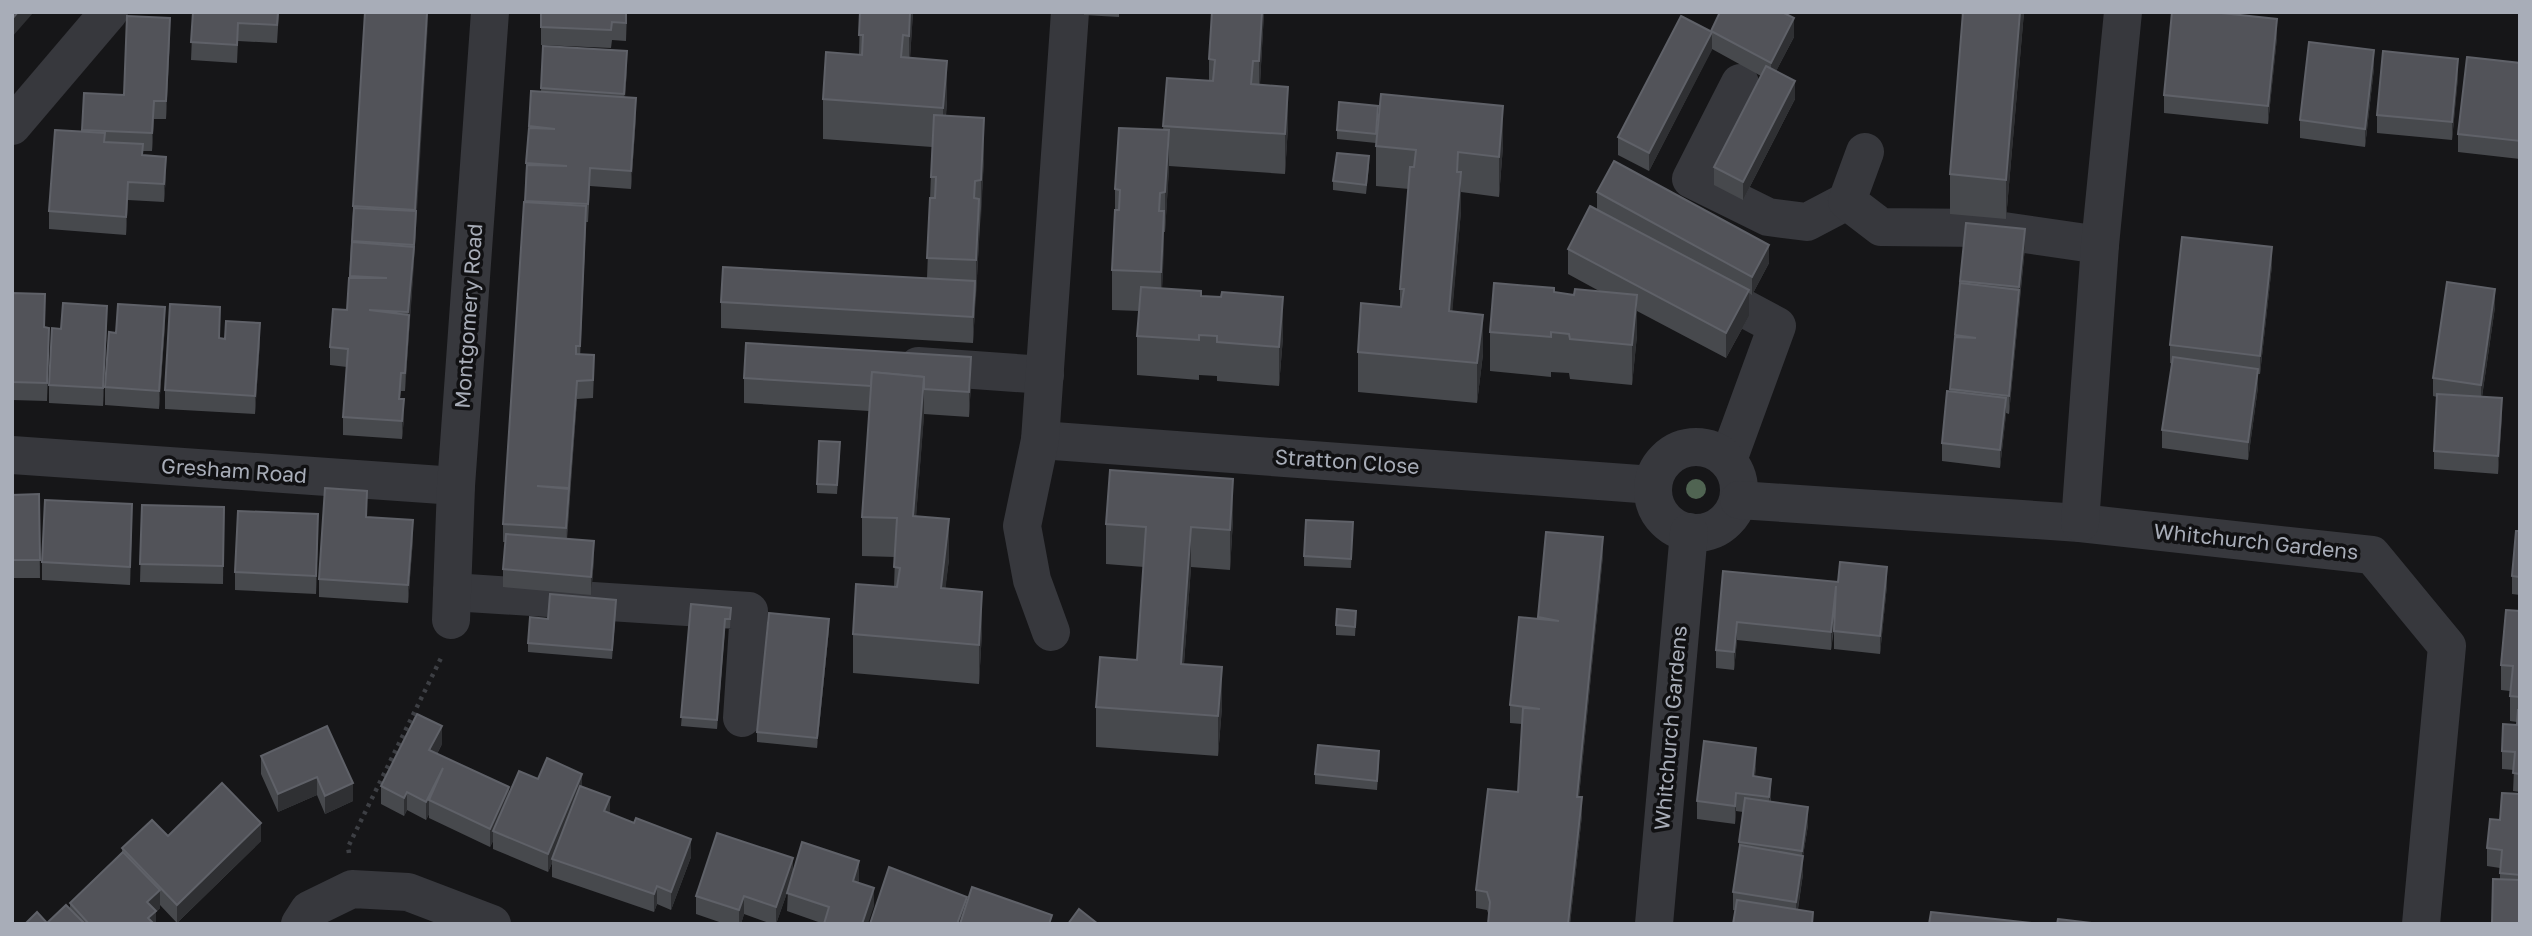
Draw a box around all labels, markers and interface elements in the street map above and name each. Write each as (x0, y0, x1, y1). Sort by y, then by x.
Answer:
street label: Montgomery Road (449, 223, 487, 409)
street label: Stratton Close (1274, 443, 1420, 479)
street label: Gresham Road (160, 452, 308, 488)
street label: Whitchurch Gardens (2153, 517, 2360, 565)
street label: Whitchurch Gardens (1648, 624, 1692, 831)

